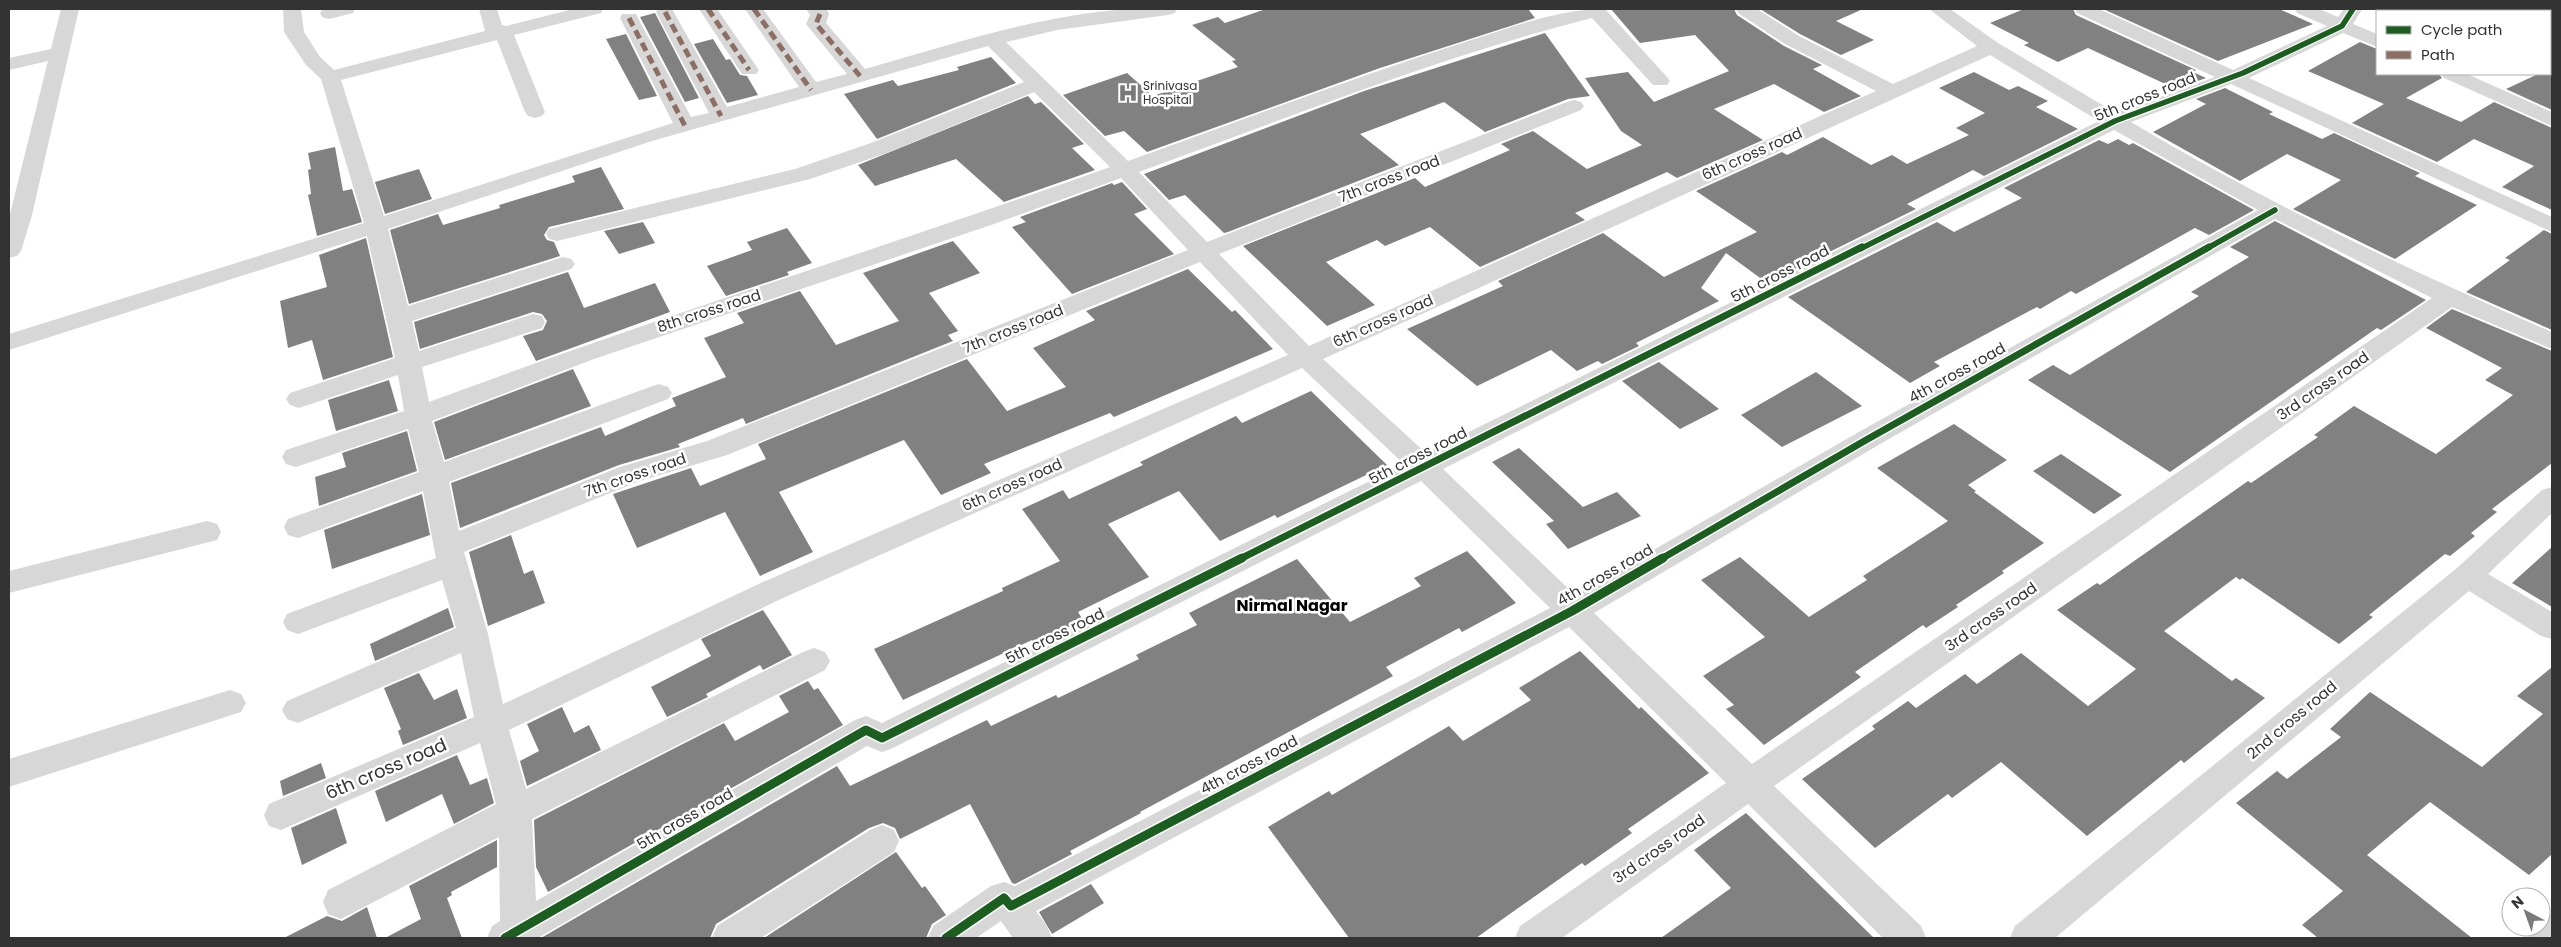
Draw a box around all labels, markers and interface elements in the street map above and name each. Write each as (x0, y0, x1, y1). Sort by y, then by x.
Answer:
legend (2376, 10, 2551, 75)
text: Cycle path (2421, 19, 2502, 40)
text: Path (2421, 44, 2455, 65)
street label: 5th cross road (2091, 67, 2199, 126)
place label: Srinivasa Hospital (1143, 77, 1197, 108)
hospital icon: Srinivasa Hospital (1117, 82, 1139, 104)
street label: 6th cross road (1698, 122, 1805, 185)
street label: 7th cross road (1335, 150, 1442, 207)
street label: 5th cross road (1727, 240, 1833, 307)
street label: 8th cross road (654, 284, 763, 337)
street label: 6th cross road (1329, 289, 1436, 352)
street label: 7th cross road (959, 299, 1066, 358)
street label: 4th cross road (1904, 337, 2009, 408)
street label: 3rd cross road (2272, 346, 2373, 425)
street label: 5th cross road (1365, 422, 1471, 489)
street label: 7th cross road (581, 447, 689, 502)
street label: 6th cross road (958, 453, 1065, 516)
street label: 4th cross road (1553, 538, 1657, 611)
street label: 3rd cross road (1940, 577, 2041, 656)
district label: Nirmal Nagar (1237, 594, 1348, 617)
street label: 5th cross road (1002, 602, 1108, 669)
street label: 2nd cross road (2242, 676, 2341, 764)
street label: 4th cross road (1196, 730, 1301, 799)
street label: 6th cross road (321, 732, 450, 805)
street label: 5th cross road (633, 782, 737, 855)
street label: 3rd cross road (1608, 809, 1709, 888)
north arrow (2501, 887, 2551, 937)
text: N (2507, 891, 2528, 913)

